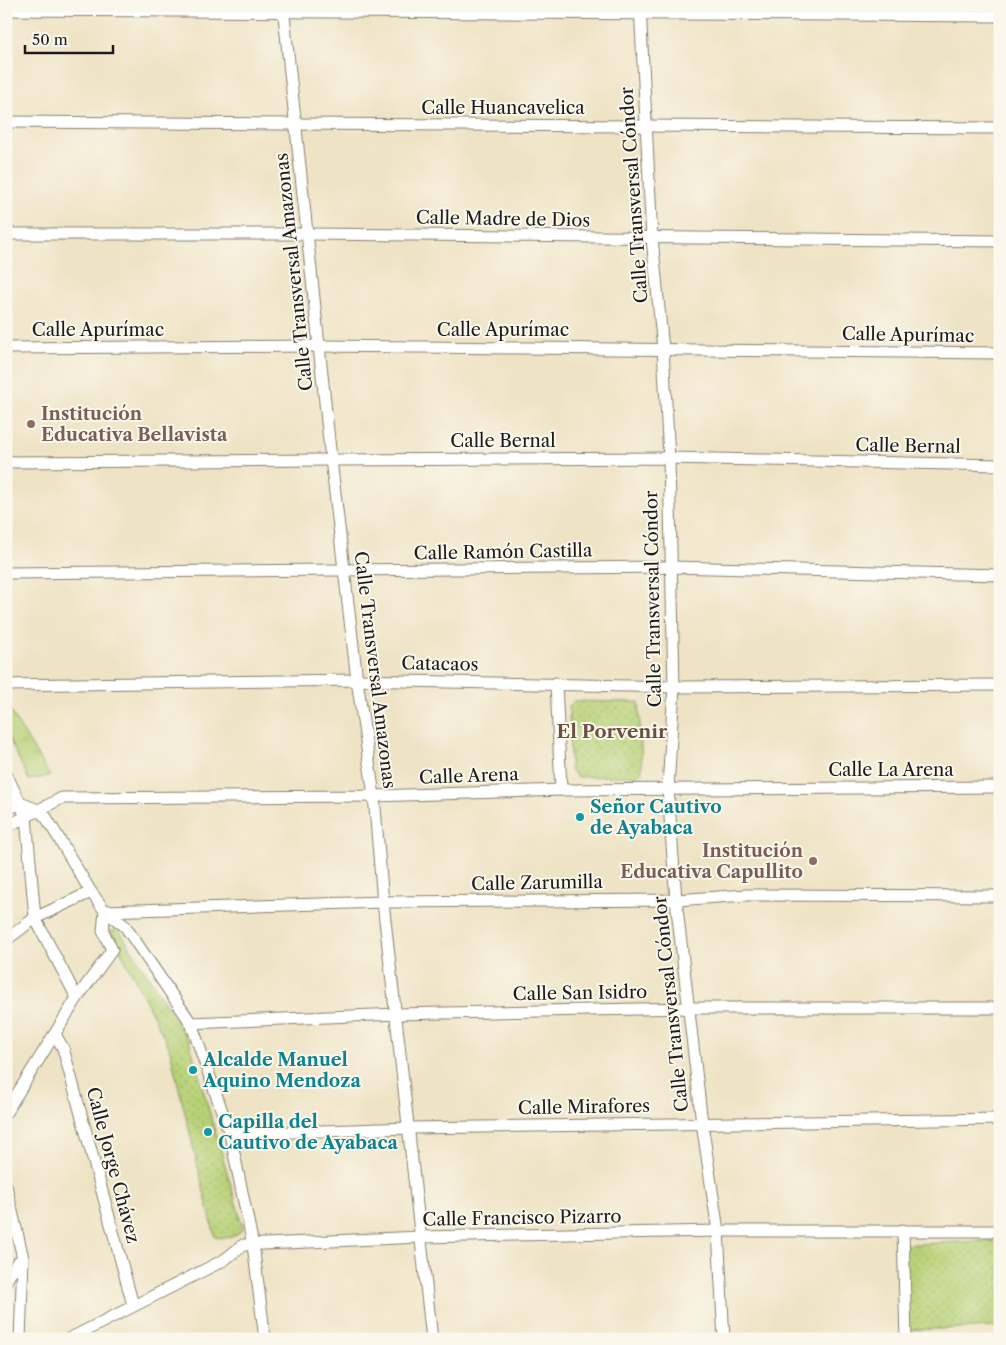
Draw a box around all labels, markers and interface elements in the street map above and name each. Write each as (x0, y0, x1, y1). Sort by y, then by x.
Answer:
scale bar (25, 22, 112, 54)
text: 50 m (32, 30, 68, 49)
street label: Calle Transversal Cóndor (615, 86, 653, 304)
street label: Calle Huancavelica (421, 97, 585, 119)
street label: Calle Transversal Amazonas (271, 152, 317, 392)
street label: Calle Madre de Dios (416, 206, 590, 232)
street label: Calle Apurímac (32, 319, 164, 341)
street label: Calle Apurímac (437, 319, 569, 341)
street label: Calle Apurímac (842, 323, 974, 347)
place label: Institución Educativa Bellavista (41, 403, 228, 446)
marker: Institución Educativa Bellavista (25, 418, 37, 430)
street label: Calle Bernal (450, 430, 556, 452)
street label: Calle Bernal (855, 434, 961, 458)
street label: Calle Transversal Cóndor (640, 490, 666, 708)
street label: Calle Ramón Castilla (414, 539, 593, 565)
street label: Calle Transversal Amazonas (350, 550, 400, 790)
street label: Catacaos (401, 652, 479, 676)
district label: El Porvenir (557, 720, 668, 743)
street label: Calle La Arena (828, 759, 954, 781)
street label: Calle Arena (419, 763, 520, 789)
place label: Señor Cautivo de Ayabaca (590, 796, 722, 839)
marker: Señor Cautivo de Ayabaca (574, 811, 586, 823)
place label: Institución Educativa Capullito (620, 840, 804, 883)
marker: Institución Educativa Capullito (807, 855, 819, 867)
street label: Calle Zarumilla (471, 871, 604, 895)
street label: Calle Transversal Cóndor (649, 895, 693, 1113)
street label: Calle San Isidro (513, 981, 647, 1005)
place label: Alcalde Manuel Aquino Mendoza (202, 1049, 361, 1092)
marker: Alcalde Manuel Aquino Mendoza (187, 1064, 199, 1076)
street label: Calle Jorge Chávez (82, 1085, 144, 1245)
street label: Calle Mirafores (518, 1095, 650, 1119)
place label: Capilla del Cautivo de Ayabaca (218, 1111, 398, 1154)
marker: Capilla del Cautivo de Ayabaca (202, 1126, 214, 1138)
street label: Calle Francisco Pizarro (422, 1205, 622, 1231)

